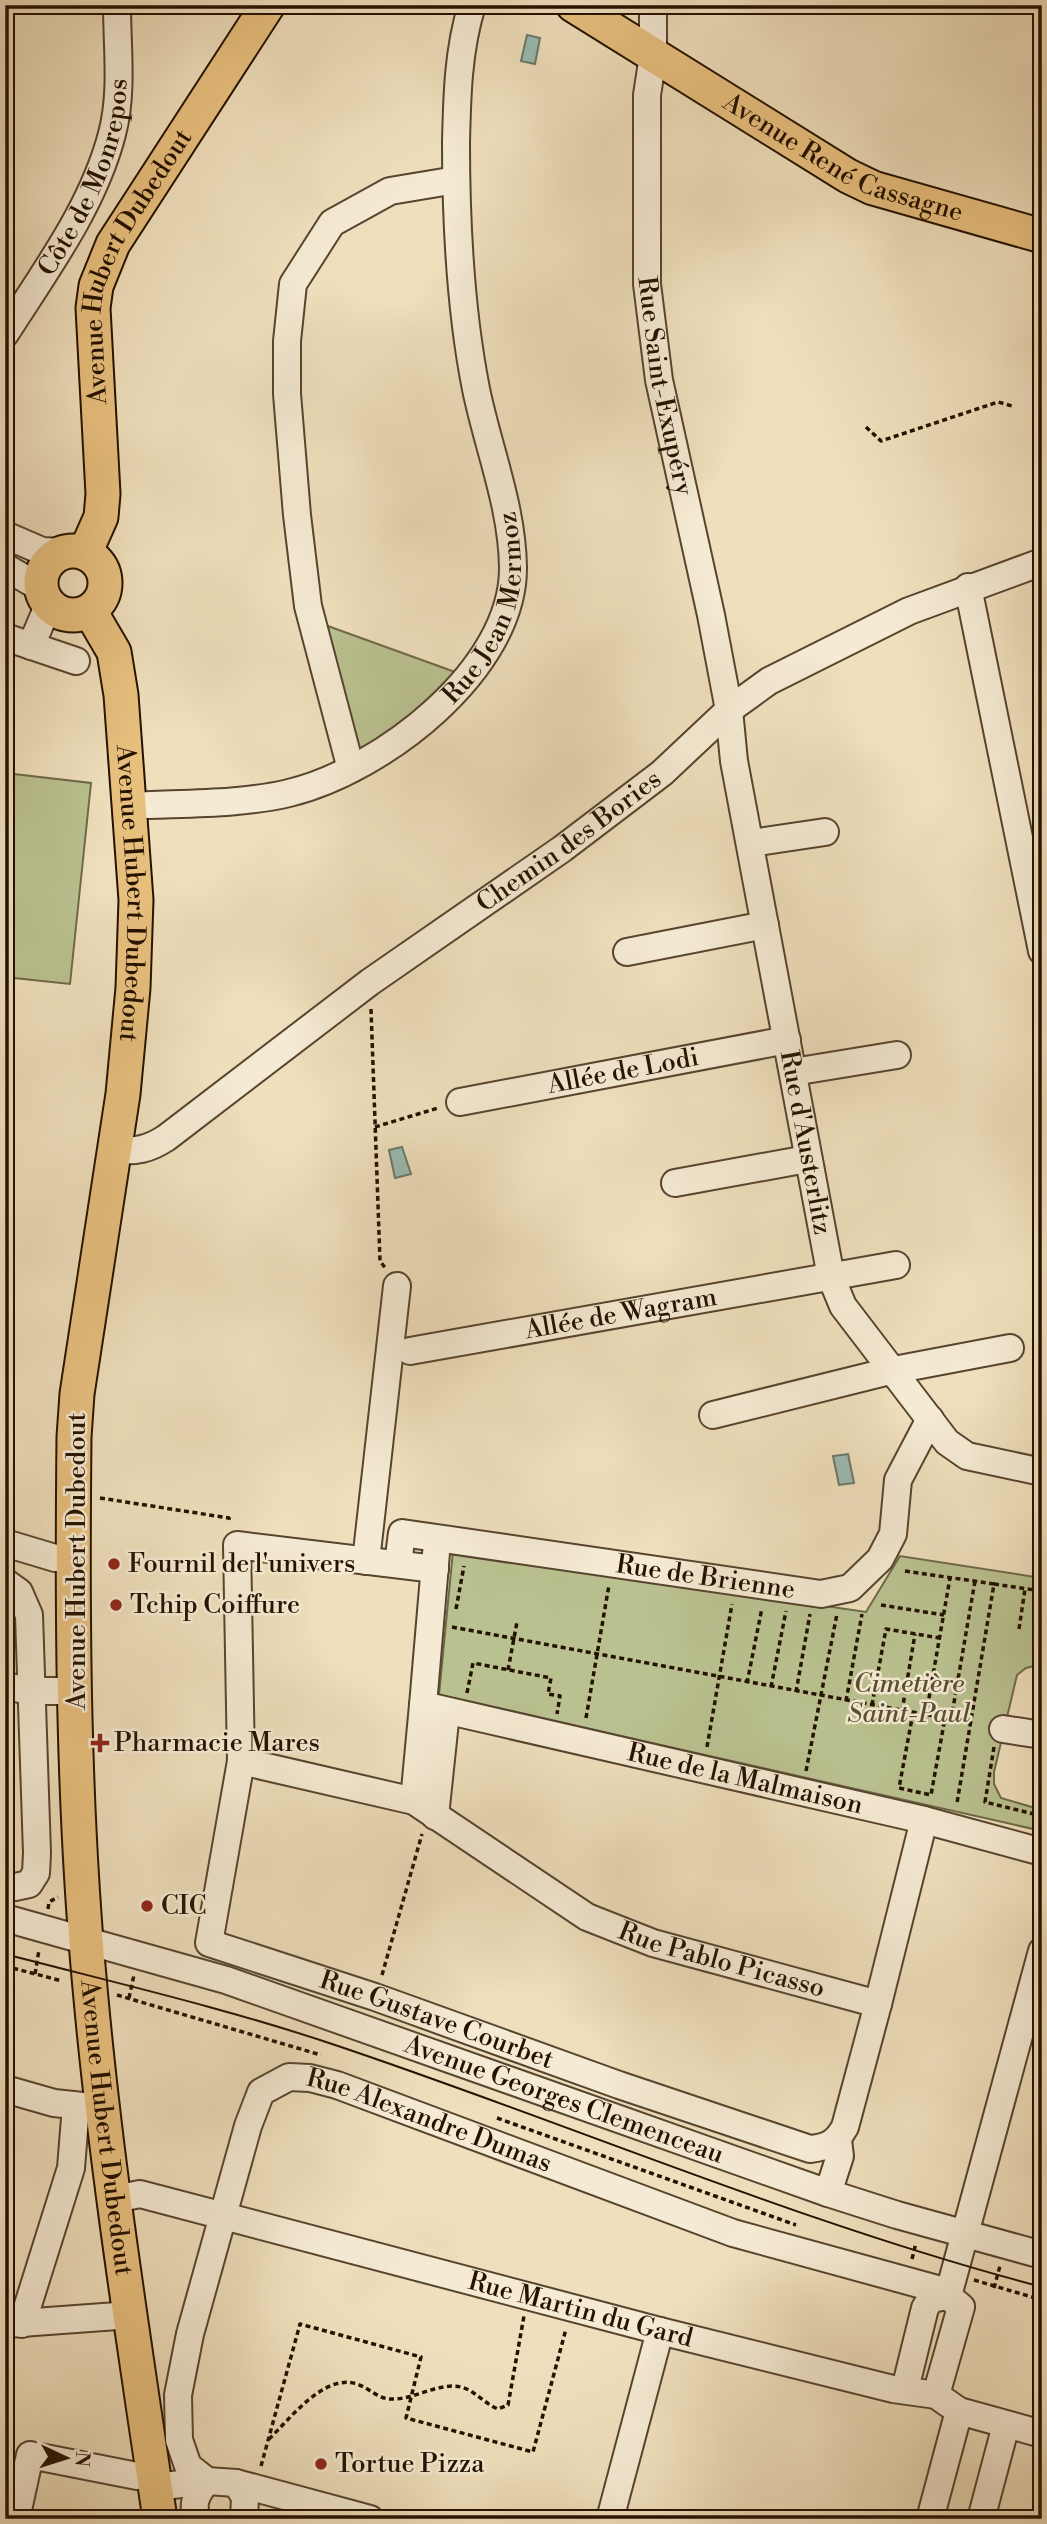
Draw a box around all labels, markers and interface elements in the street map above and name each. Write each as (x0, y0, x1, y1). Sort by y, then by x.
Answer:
street label: Côte de Monrepos (31, 78, 135, 282)
street label: Avenue René Cassagne (716, 86, 967, 229)
street label: Avenue Hubert Dubedout (76, 123, 199, 406)
street label: Rue Saint-Exupéry (630, 275, 700, 499)
street label: Rue Jean Mermoz (435, 509, 529, 711)
street label: Avenue Hubert Dubedout (109, 743, 152, 1043)
street label: Chemin des Bories (470, 763, 668, 919)
street label: Allée de Lodi (544, 1041, 701, 1101)
street label: Rue d'Austerlitz (773, 1048, 839, 1237)
street label: Allée de Wagram (521, 1281, 719, 1347)
street label: Avenue Hubert Dubedout (61, 1412, 93, 1711)
place label: Fournil de l'univers (128, 1548, 355, 1580)
street label: Rue de Brienne (614, 1548, 797, 1606)
marker: Fournil de l'univers (106, 1556, 122, 1572)
place label: Tchip Coiffure (130, 1589, 300, 1621)
marker: Tchip Coiffure (108, 1597, 124, 1613)
park label: Cimetière Saint-Paul (847, 1668, 971, 1730)
place label: Pharmacie Mares (114, 1727, 320, 1759)
marker: Pharmacie Mares (92, 1735, 108, 1751)
street label: Rue de la Malmaison (624, 1736, 866, 1821)
place label: CIC (161, 1890, 207, 1922)
marker: CIC (139, 1898, 155, 1914)
street label: Rue Pablo Picasso (614, 1915, 828, 2005)
street label: Rue Gustave Courbet (315, 1964, 558, 2076)
street label: Avenue Hubert Dubedout (73, 1978, 140, 2278)
street label: Avenue Georges Clemenceau (399, 2028, 728, 2171)
street label: Rue Alexandre Dumas (303, 2062, 556, 2180)
street label: Rue Martin du Gard (465, 2265, 696, 2355)
north arrow (32, 2422, 102, 2492)
place label: Tortue Pizza (335, 2448, 485, 2480)
text: N (69, 2451, 94, 2467)
marker: Tortue Pizza (313, 2456, 329, 2472)

